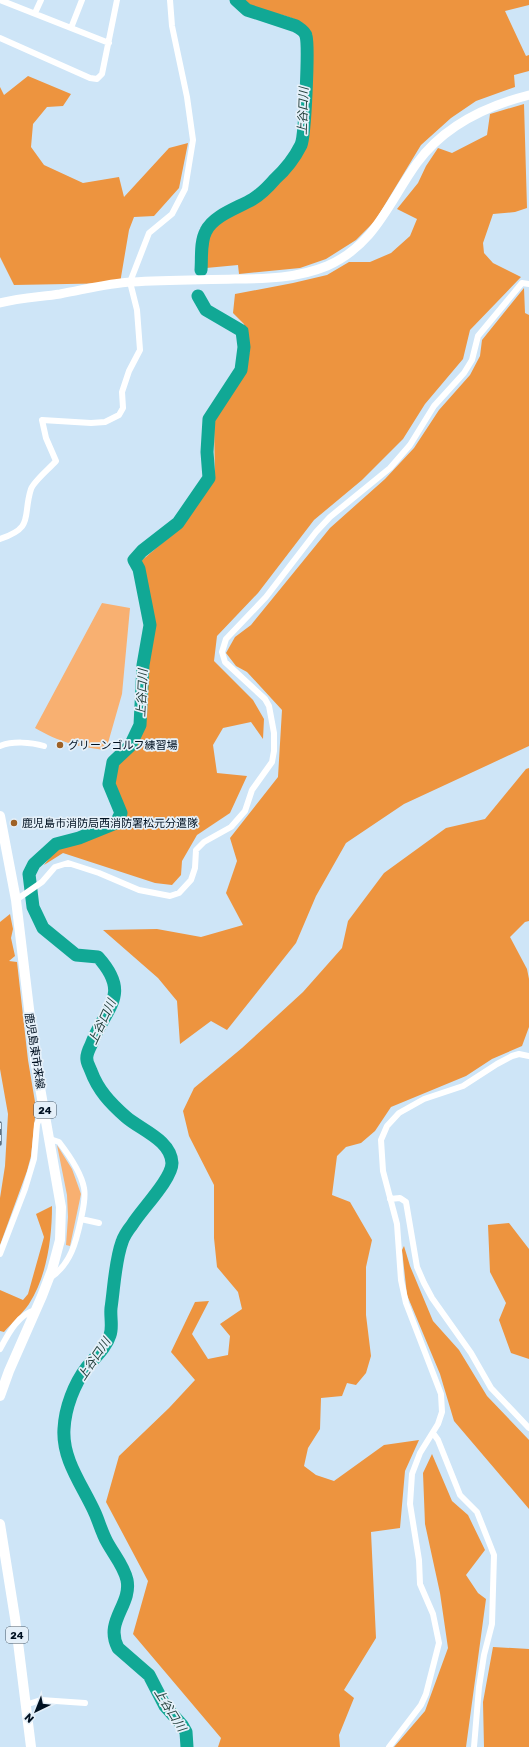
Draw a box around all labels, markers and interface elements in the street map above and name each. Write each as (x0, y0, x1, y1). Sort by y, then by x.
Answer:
water label: 上谷口川 (295, 85, 311, 135)
water label: 上谷口川 (134, 667, 150, 717)
place label: グリーンゴルフ練習場 (68, 739, 177, 752)
marker: グリーンゴルフ練習場 (55, 740, 65, 750)
place label: 鹿児島市消防局西消防署松元分遣隊 (22, 817, 198, 830)
marker: 鹿児島市消防局西消防署松元分遣隊 (9, 818, 19, 828)
water label: 上谷口川 (86, 995, 119, 1047)
street label: 鹿児島東市来線 (22, 1012, 47, 1090)
road number: 24 (34, 1102, 56, 1118)
water label: 上谷口川 (75, 1334, 114, 1383)
road number: 24 (6, 1627, 28, 1643)
water label: 上谷口川 (151, 1686, 190, 1736)
north arrow (16, 1691, 56, 1731)
text: N (22, 1710, 37, 1725)

